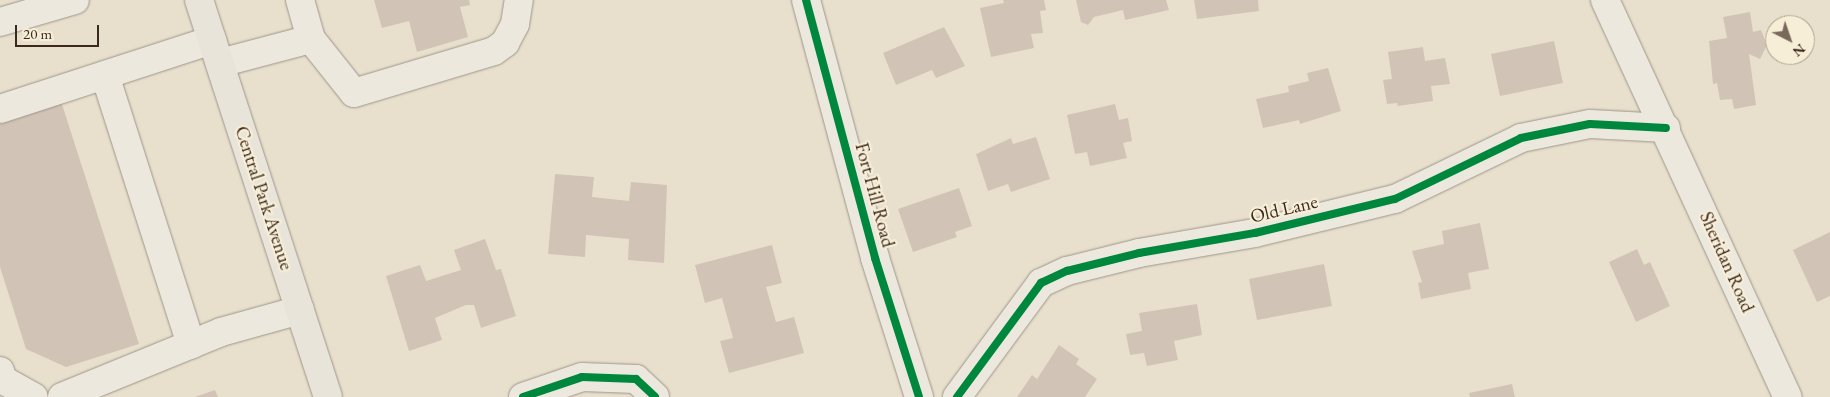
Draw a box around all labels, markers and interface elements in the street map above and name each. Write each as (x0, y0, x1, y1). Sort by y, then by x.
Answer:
scale bar (18, 15, 101, 47)
north arrow (1765, 15, 1815, 65)
text: 20 m (23, 24, 52, 43)
text: N (1789, 40, 1809, 61)
street label: Central Park Avenue (230, 123, 298, 273)
street label: Fort Hill Road (850, 140, 900, 250)
street label: Old Lane (1248, 190, 1320, 228)
street label: Sheridan Road (1695, 208, 1759, 316)

